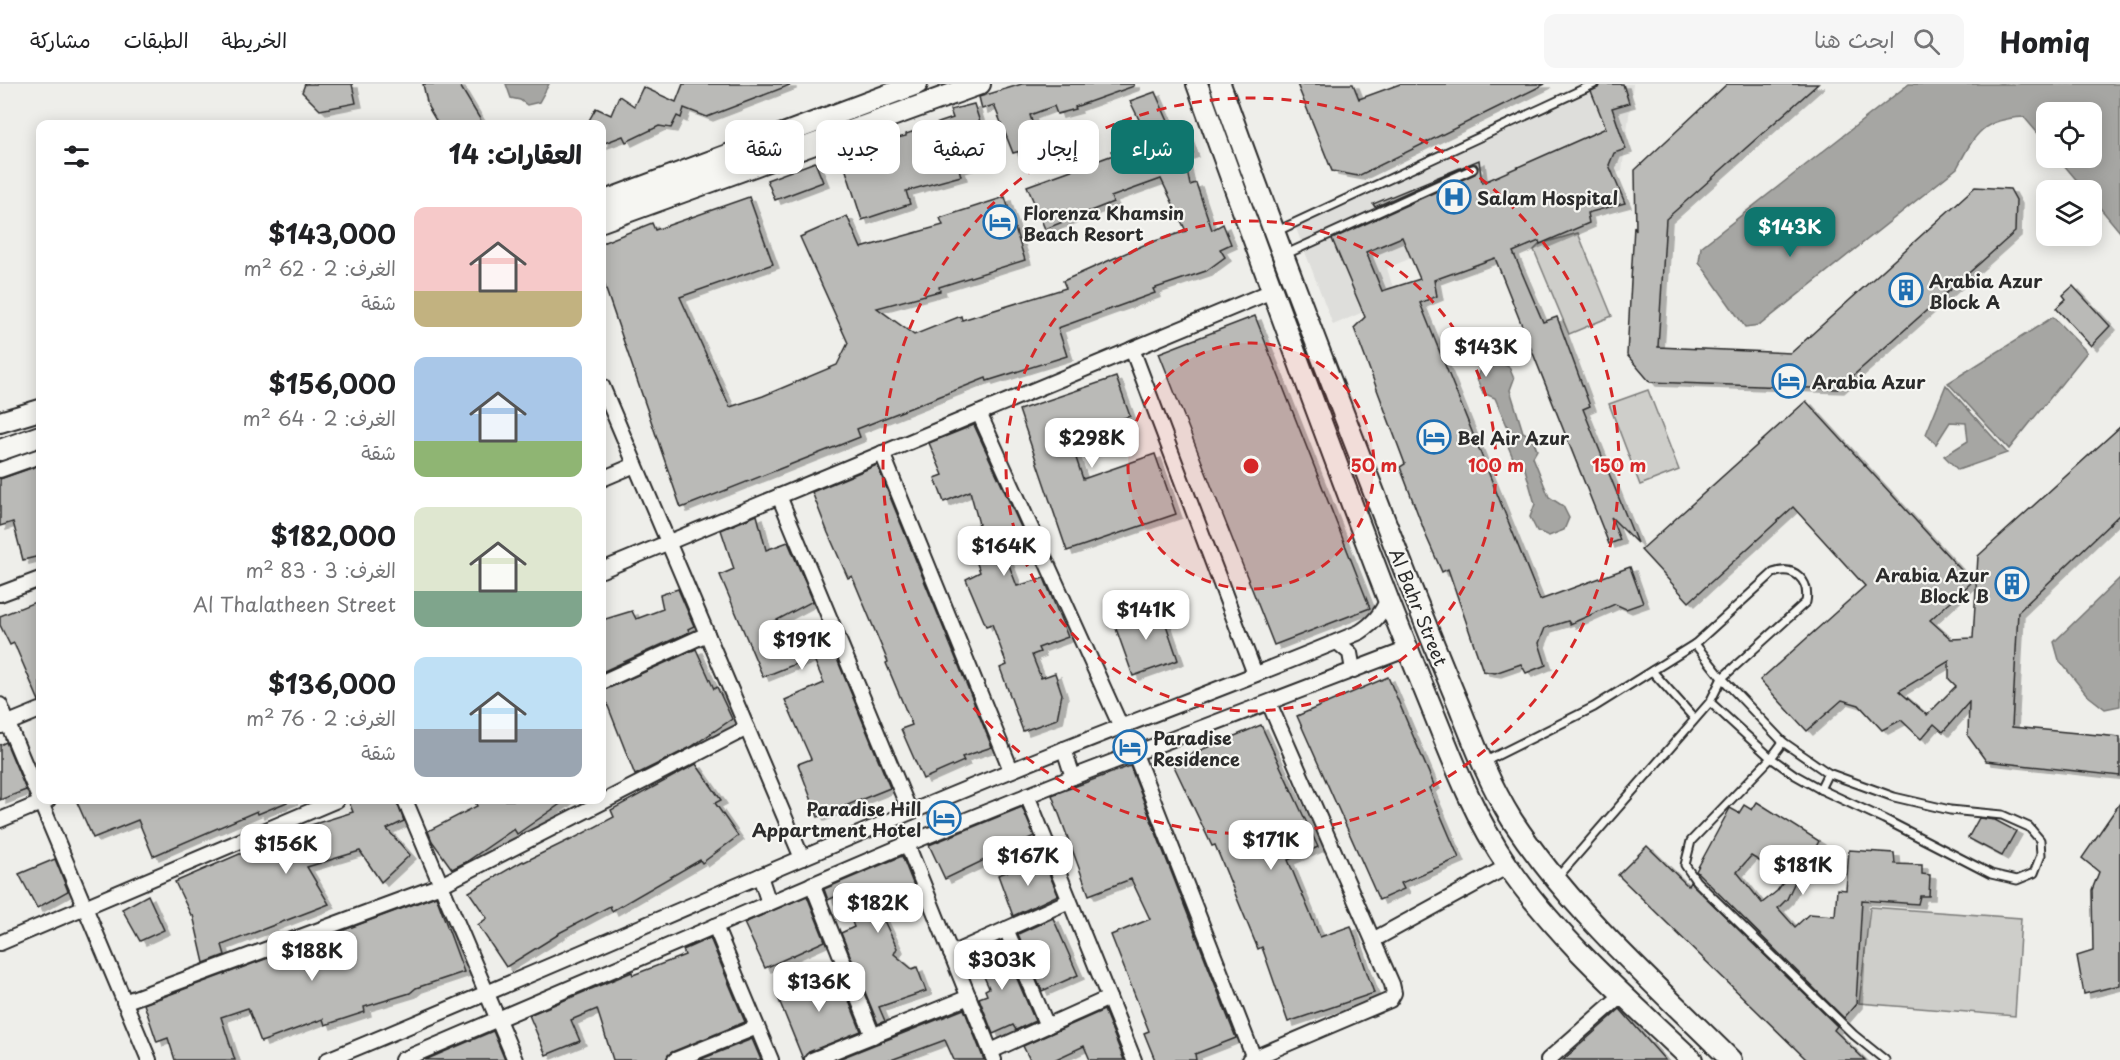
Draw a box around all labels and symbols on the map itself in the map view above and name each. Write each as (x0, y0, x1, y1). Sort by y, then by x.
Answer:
hospital icon: Salam Hospital (1436, 179, 1472, 215)
place label: Salam Hospital (1477, 184, 1618, 211)
place label: Florenza Khamsin Beach Resort (1023, 199, 1184, 247)
hotel icon: Florenza Khamsin Beach Resort (982, 204, 1018, 240)
pin: $143K (1748, 207, 1832, 258)
place label: Arabia Azur Block A (1929, 267, 2043, 315)
building icon: Arabia Azur Block A (1888, 272, 1924, 308)
pin: $143K (1444, 327, 1528, 378)
hotel icon: Arabia Azur (1771, 363, 1807, 399)
place label: Arabia Azur (1812, 368, 1926, 395)
pin: $298K (1050, 418, 1134, 469)
hotel icon: Bel Air Azur (1416, 419, 1452, 455)
place label: Bel Air Azur (1457, 424, 1570, 451)
text: 50 m (1351, 451, 1397, 478)
text: 100 m (1468, 451, 1524, 478)
text: 150 m (1592, 451, 1646, 478)
centre of rings (1241, 456, 1261, 476)
pin: $164K (962, 526, 1046, 577)
street label: Al Bahr Street (1383, 544, 1455, 670)
place label: Arabia Azur Block B (1876, 561, 1990, 609)
building icon: Arabia Azur Block B (1994, 566, 2030, 602)
pin: $141K (1104, 590, 1188, 641)
pin: $191K (760, 620, 844, 671)
place label: Paradise Residence (1153, 724, 1240, 772)
hotel icon: Paradise Residence (1112, 729, 1148, 765)
place label: Paradise Hill Appartment Hotel (752, 795, 921, 843)
hotel icon: Paradise Hill Appartment Hotel (926, 800, 962, 836)
pin: $171K (1229, 820, 1313, 871)
pin: $156K (244, 824, 328, 875)
pin: $167K (986, 836, 1070, 887)
pin: $181K (1761, 845, 1845, 896)
pin: $182K (836, 883, 920, 934)
pin: $188K (270, 931, 354, 982)
pin: $303K (960, 940, 1044, 991)
pin: $136K (777, 962, 861, 1013)

